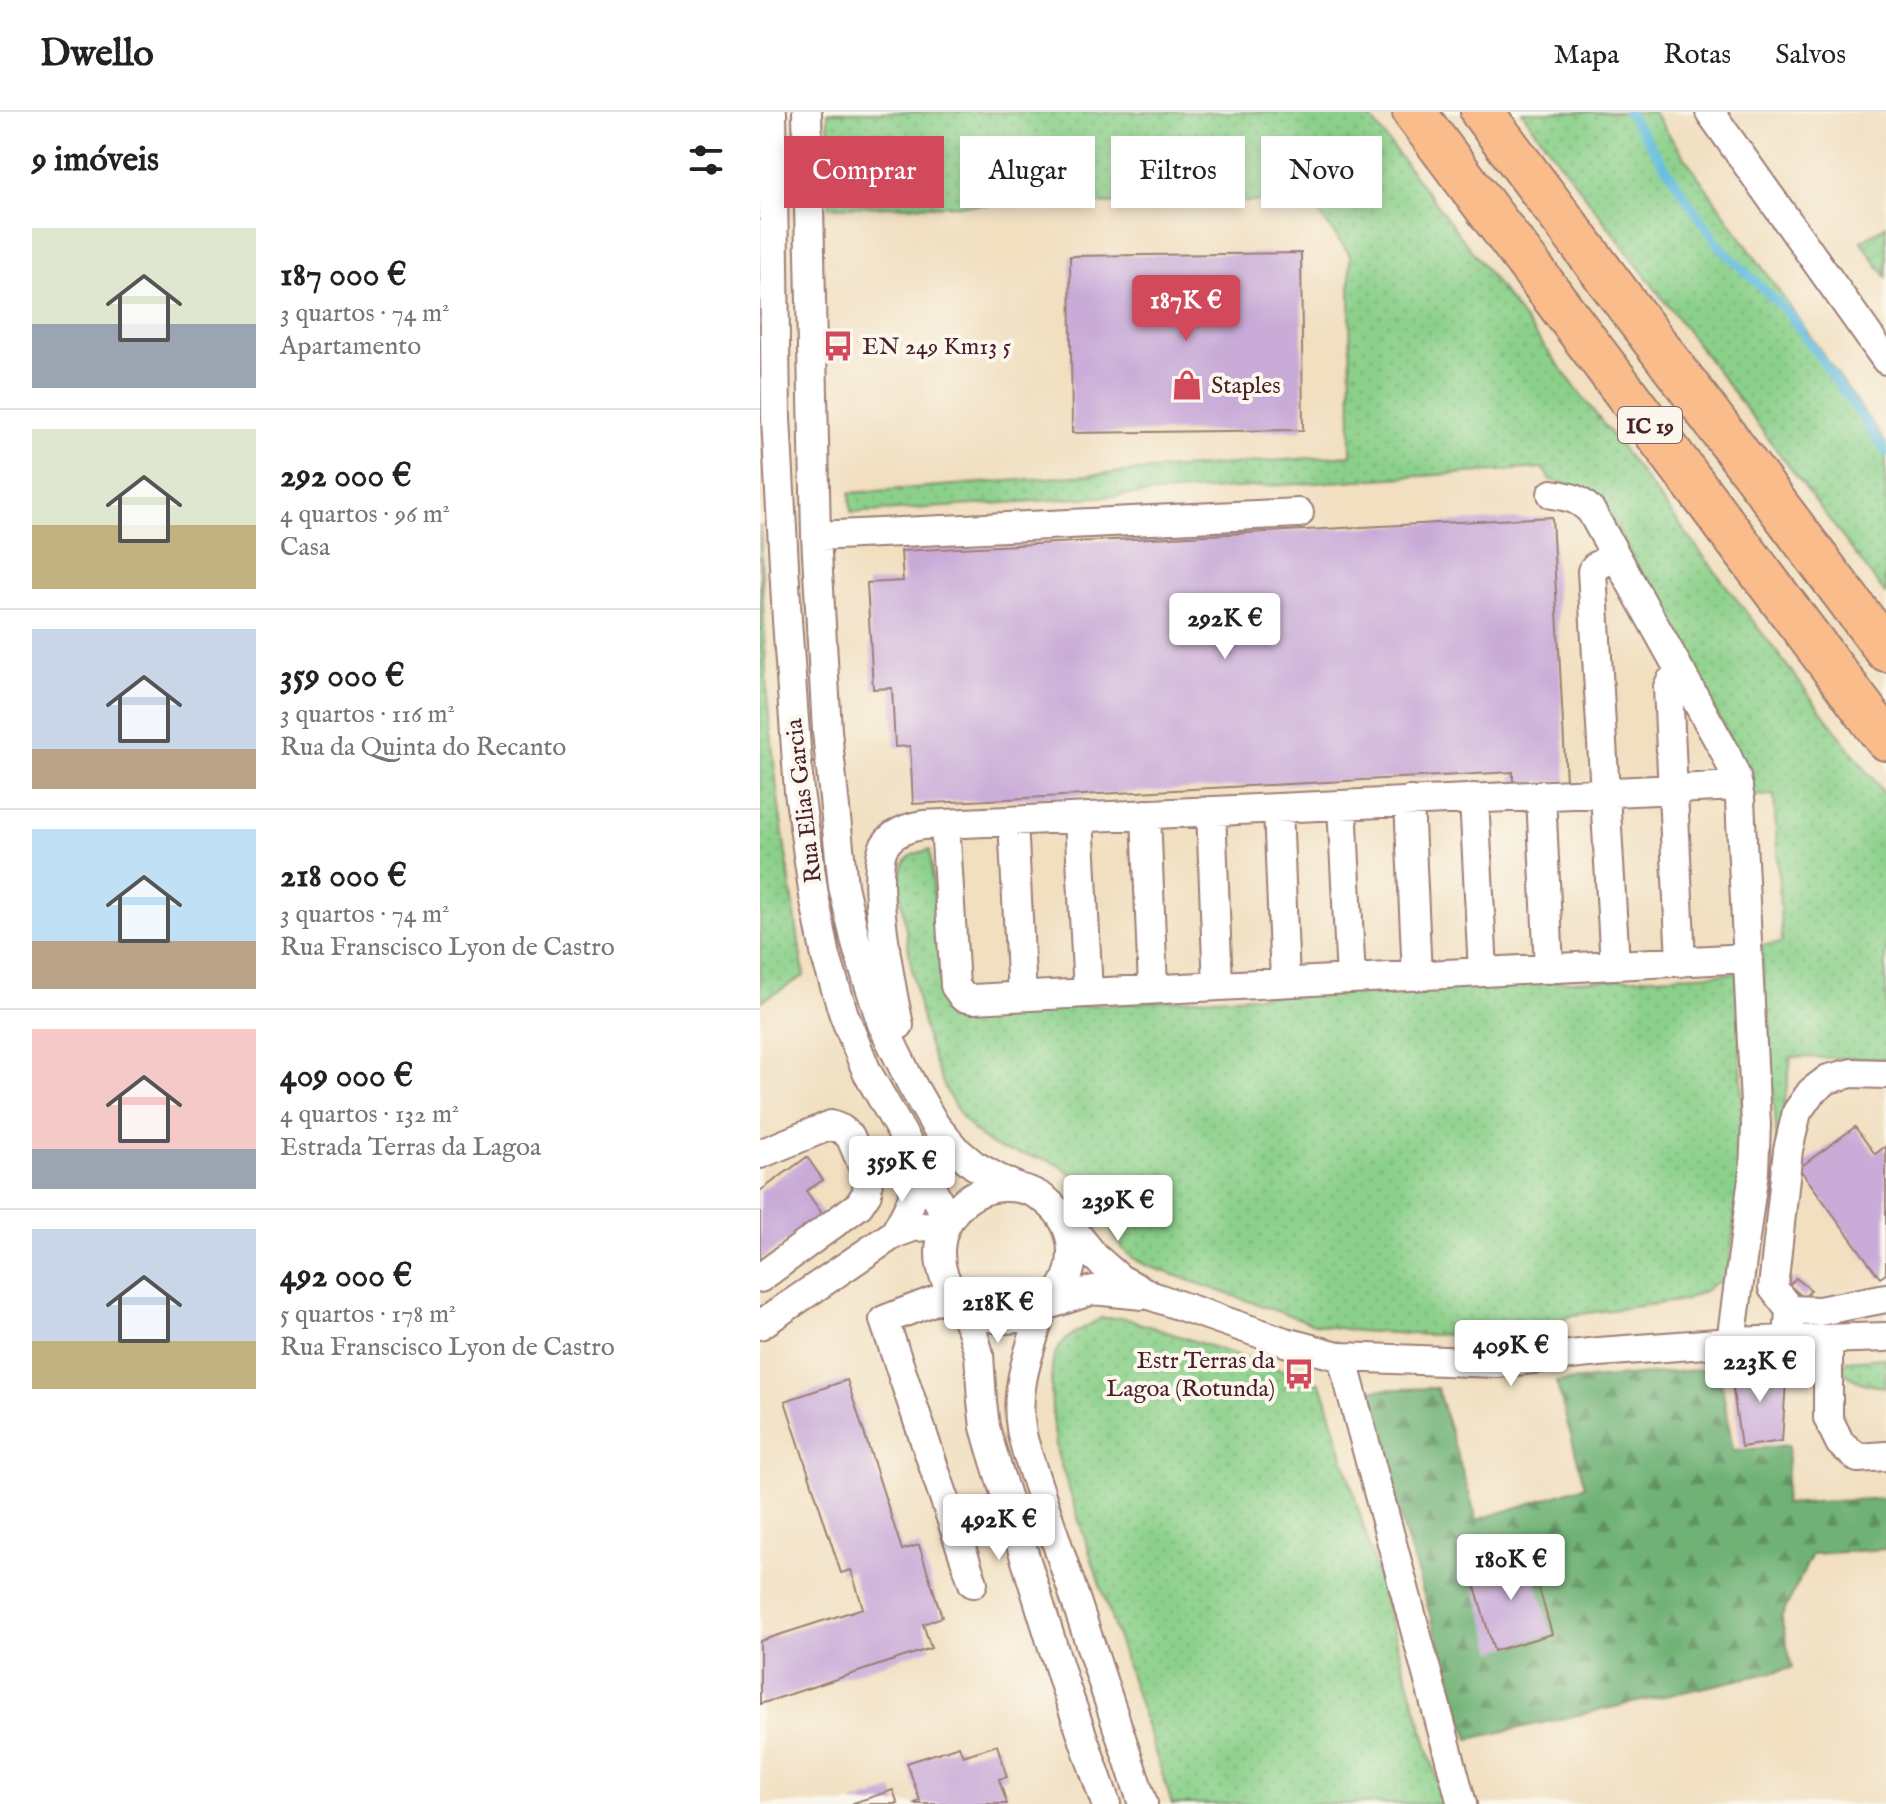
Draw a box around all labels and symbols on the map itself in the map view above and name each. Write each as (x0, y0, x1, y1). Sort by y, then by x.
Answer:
pin: 187K € (1121, 275, 1251, 343)
bus stop icon: EN 249 Km13 5 (821, 329, 855, 363)
place label: EN 249 Km13 5 (862, 332, 1011, 363)
shop icon: Staples (1170, 368, 1204, 402)
place label: Staples (1211, 371, 1281, 402)
road number: IC 19 (1618, 407, 1682, 443)
pin: 292K € (1160, 593, 1290, 661)
street label: Rua Elias Garcia (779, 716, 830, 885)
pin: 359K € (837, 1136, 967, 1204)
pin: 239K € (1053, 1175, 1183, 1243)
pin: 218K € (933, 1277, 1063, 1345)
pin: 409K € (1446, 1320, 1576, 1388)
pin: 223K € (1695, 1336, 1825, 1404)
place label: Estr Terras da Lagoa (Rotunda) (1106, 1346, 1276, 1405)
bus stop icon: Estr Terras da Lagoa (Rotunda) (1282, 1357, 1316, 1391)
pin: 492K € (934, 1494, 1064, 1562)
pin: 180K € (1446, 1534, 1576, 1602)

